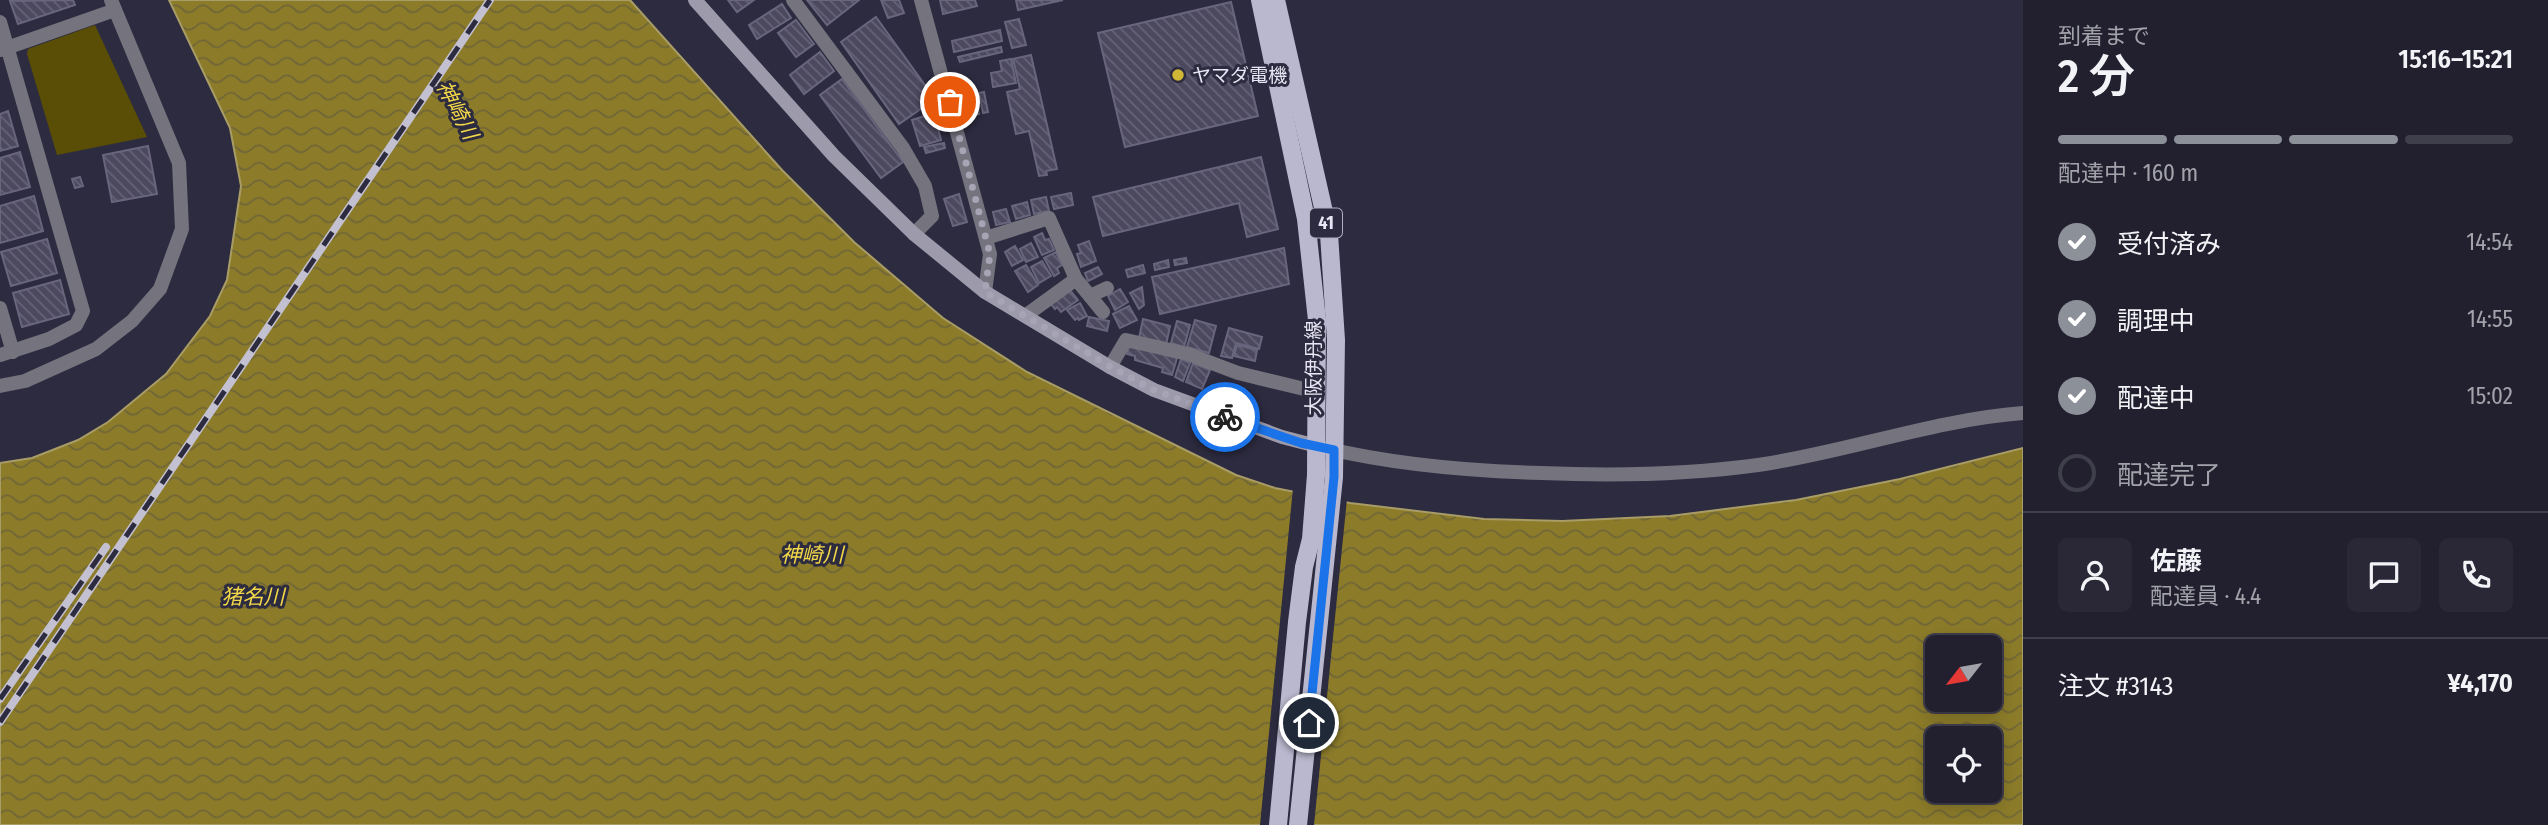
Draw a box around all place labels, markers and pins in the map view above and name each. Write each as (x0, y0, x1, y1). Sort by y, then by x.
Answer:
place label: ヤマダ電機 (1192, 64, 1287, 87)
marker: ヤマダ電機 (1170, 67, 1186, 83)
pin (920, 72, 980, 132)
pin (1279, 693, 1339, 753)

